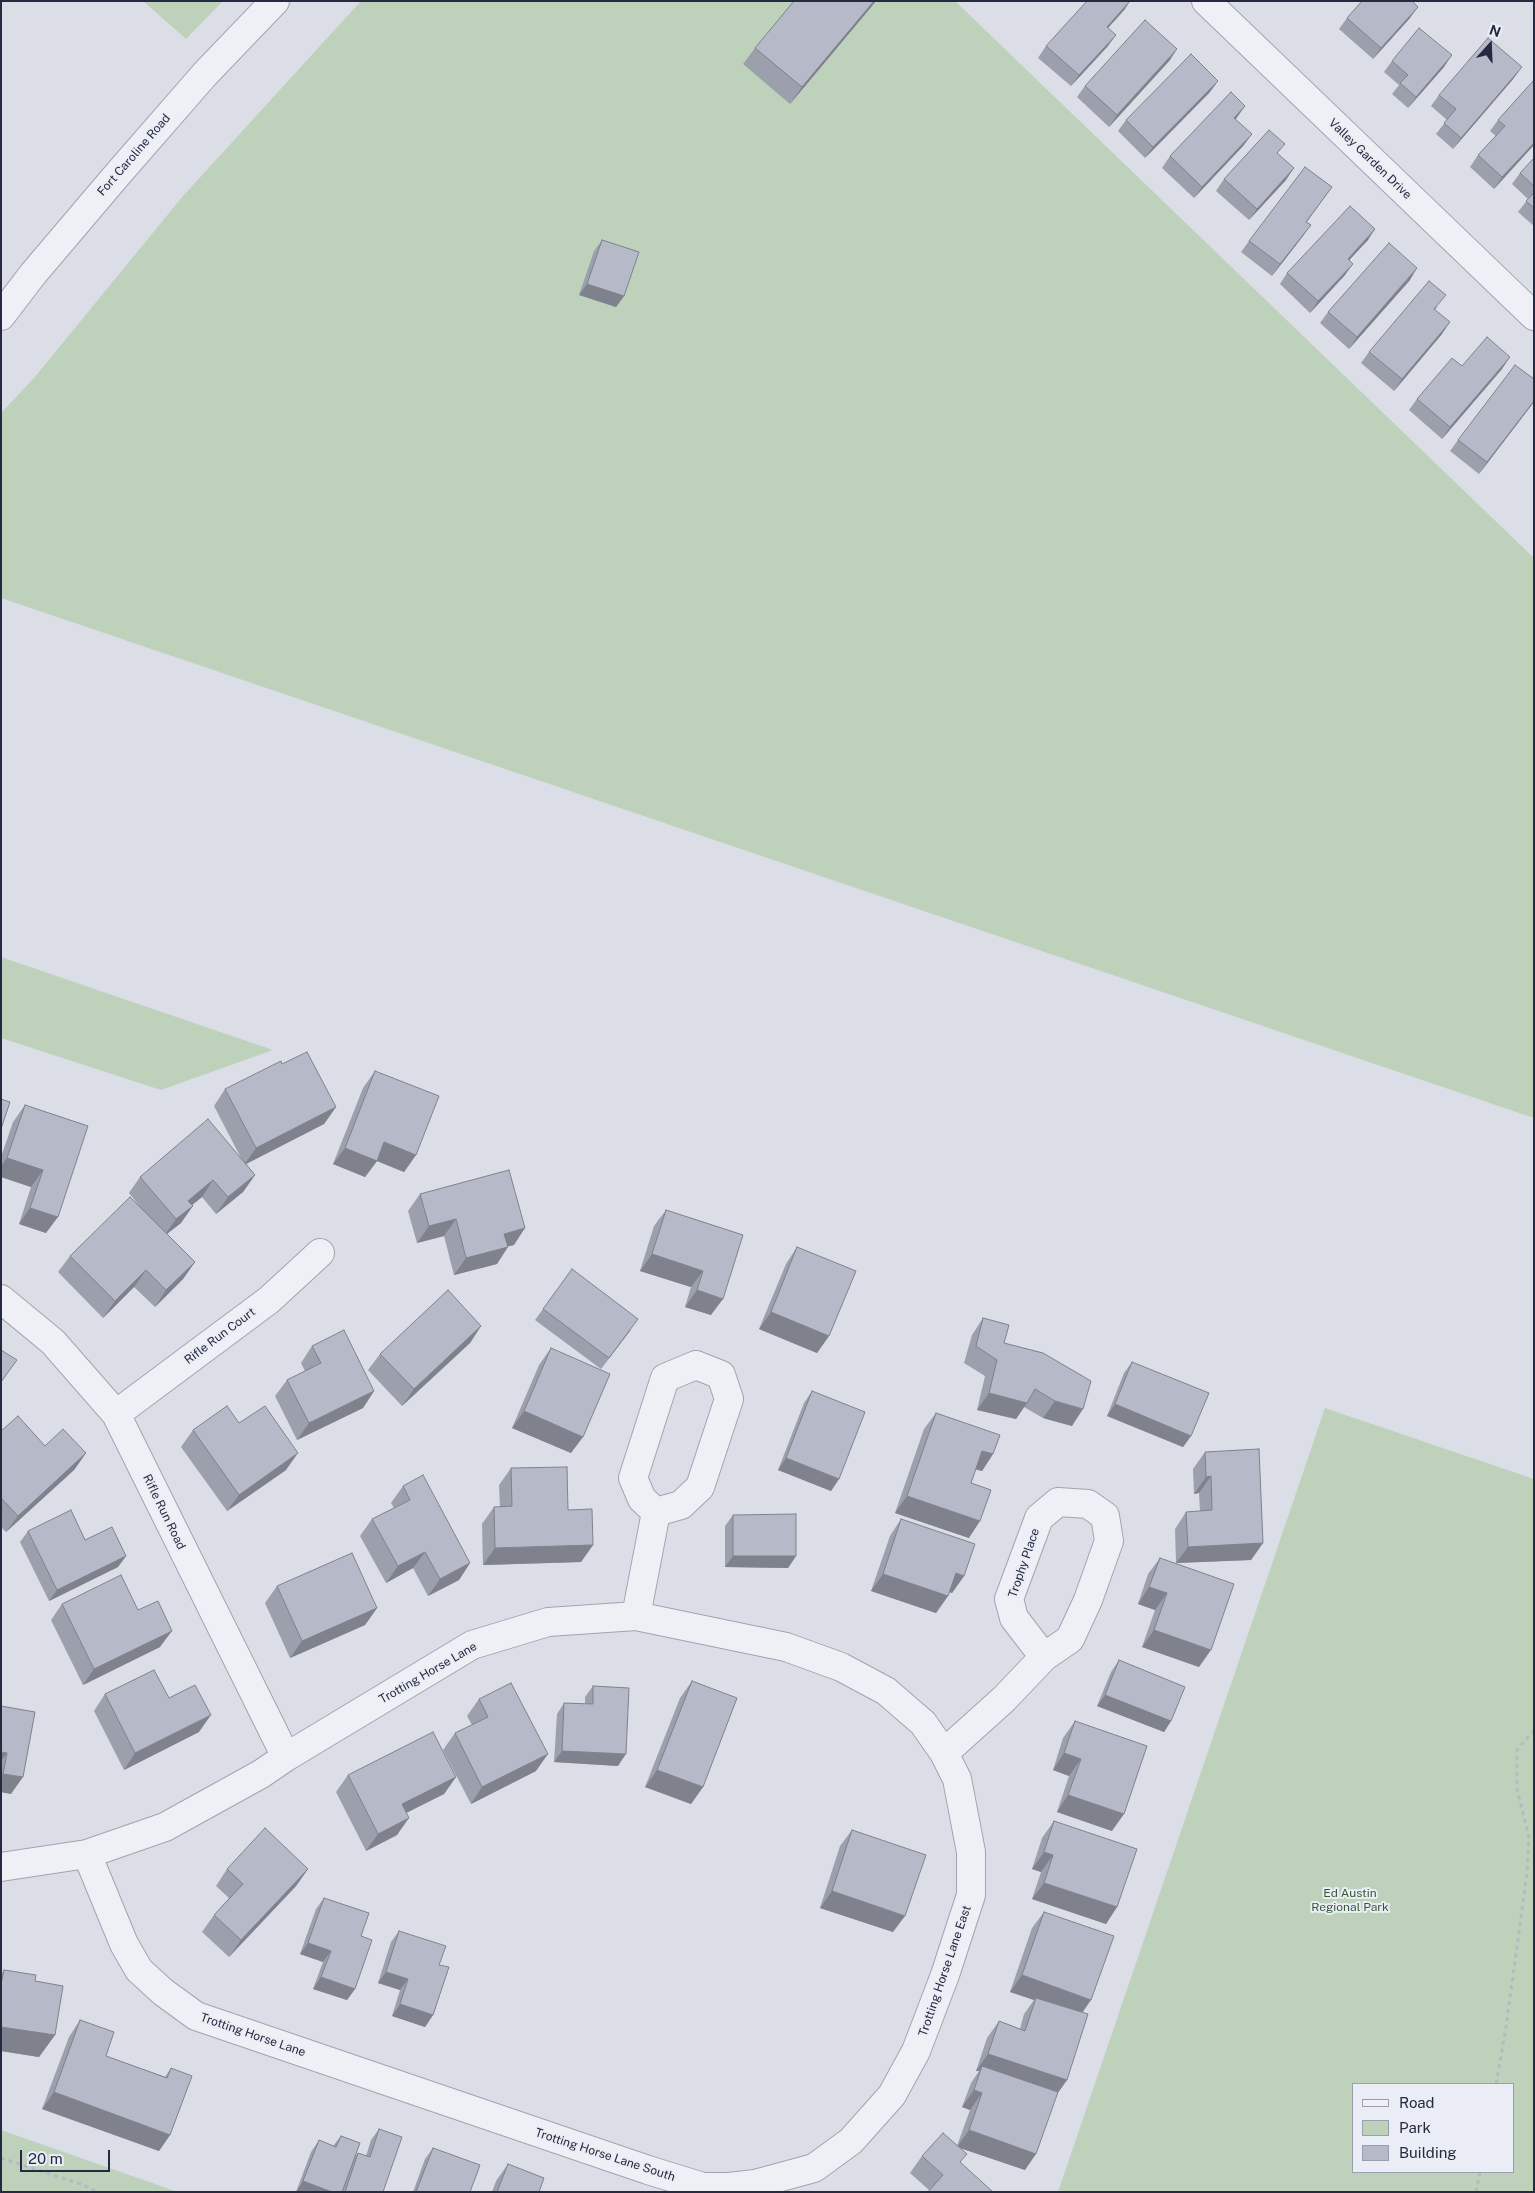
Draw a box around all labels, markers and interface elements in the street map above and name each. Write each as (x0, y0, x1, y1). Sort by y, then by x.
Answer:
north arrow (1465, 20, 1515, 70)
text: N (1487, 22, 1503, 40)
street label: Fort Caroline Road (95, 111, 173, 199)
street label: Valley Garden Drive (1326, 116, 1414, 202)
street label: Rifle Run Court (182, 1305, 258, 1367)
street label: Rifle Run Road (140, 1472, 188, 1552)
street label: Trophy Place (1005, 1526, 1043, 1600)
street label: Trotting Horse Lane (377, 1639, 479, 1707)
park label: Ed Austin Regional Park (1311, 1886, 1389, 1914)
street label: Trotting Horse Lane East (916, 1904, 974, 2038)
street label: Trotting Horse Lane (198, 2010, 308, 2060)
legend (1352, 2083, 1515, 2173)
text: Road (1399, 2094, 1435, 2111)
text: Park (1399, 2119, 1431, 2136)
street label: Trotting Horse Lane South (533, 2125, 677, 2185)
scale bar (22, 2140, 112, 2172)
text: Building (1399, 2144, 1457, 2161)
text: 20 m (28, 2150, 63, 2167)

